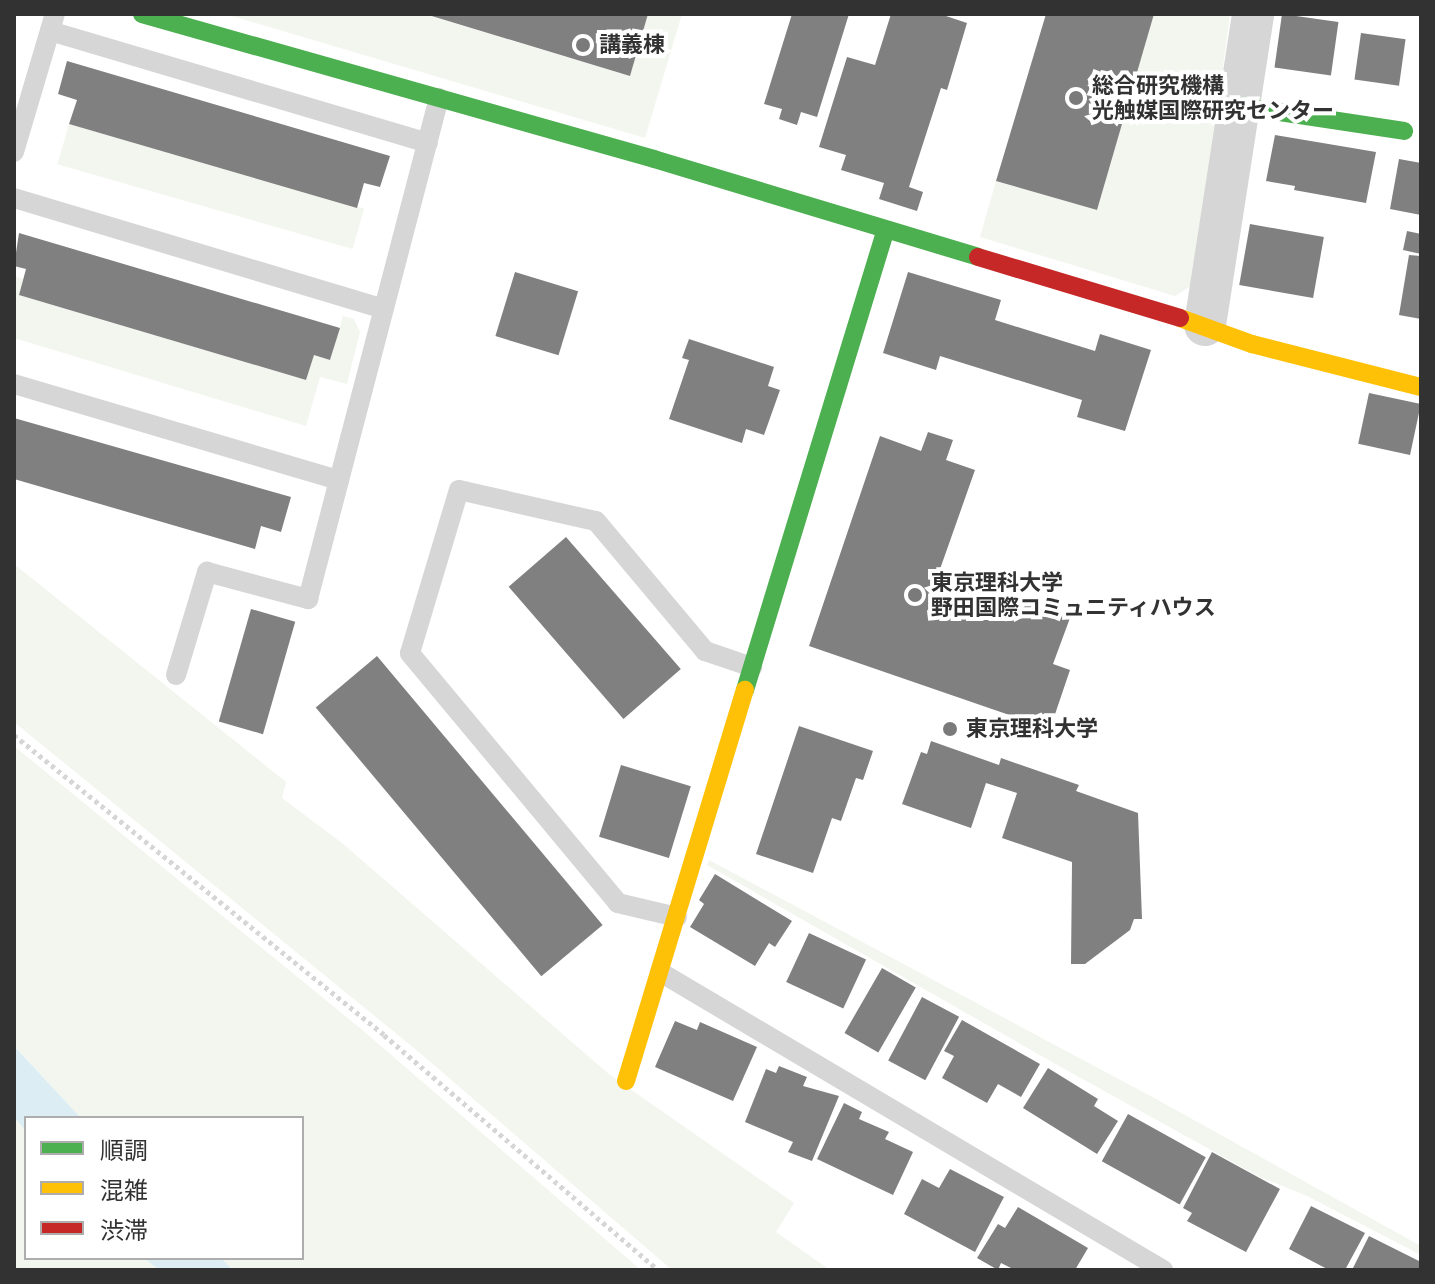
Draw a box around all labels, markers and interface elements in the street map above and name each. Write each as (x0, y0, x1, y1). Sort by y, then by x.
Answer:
place label: 講義棟 (599, 32, 665, 58)
marker: 講義棟 (574, 36, 592, 54)
place label: 総合研究機構 光触媒国際研究センター (1092, 72, 1334, 124)
marker: 総合研究機構 光触媒国際研究センター (1067, 89, 1085, 107)
place label: 東京理科大学 野田国際コミュニティハウス (931, 569, 1217, 620)
marker: 東京理科大学 野田国際コミュニティハウス (906, 586, 924, 604)
place label: 東京理科大学 (966, 716, 1098, 742)
marker: 東京理科大学 (941, 720, 959, 738)
legend (24, 1116, 304, 1260)
text: 順調 (100, 1137, 148, 1164)
text: 混雑 (100, 1177, 148, 1204)
text: 渋滞 (100, 1217, 148, 1244)

